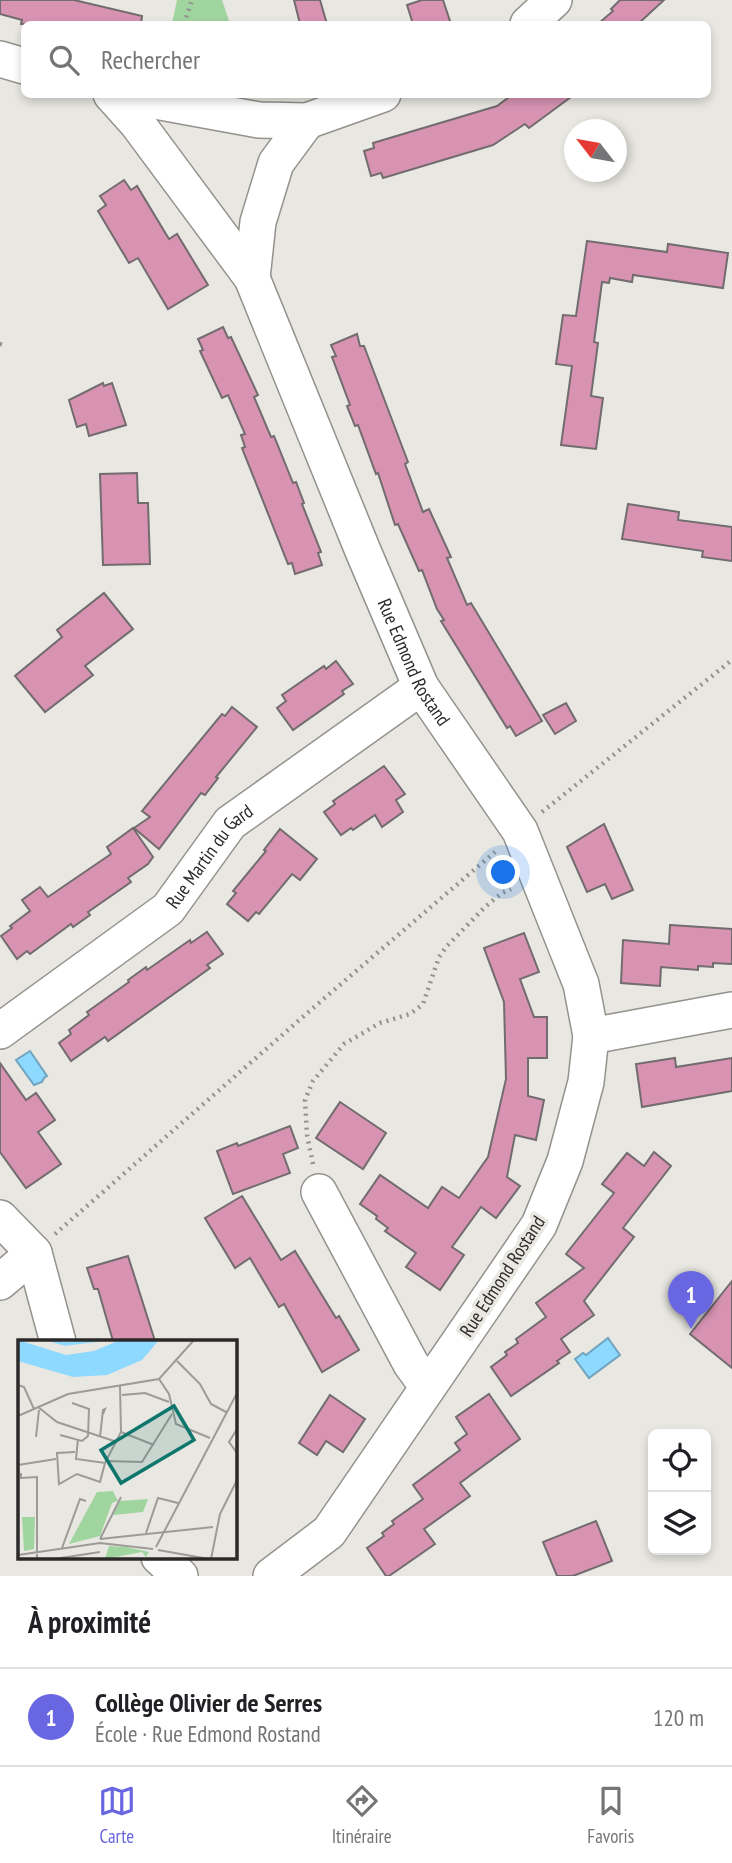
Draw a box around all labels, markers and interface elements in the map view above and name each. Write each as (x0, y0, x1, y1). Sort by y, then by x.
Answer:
search box (21, 21, 711, 98)
icon: search (45, 41, 83, 79)
text: Rechercher (101, 43, 200, 76)
north arrow (564, 119, 627, 182)
street label: Rue Edmond Rostand (373, 595, 456, 730)
street label: Rue Martin du Gard (160, 799, 257, 913)
your location (486, 855, 520, 889)
street label: Rue Edmond Rostand (454, 1211, 550, 1341)
pin: 1 (668, 1271, 714, 1329)
inset map (18, 1340, 236, 1559)
map controls (648, 1429, 711, 1555)
button: locate (648, 1429, 711, 1492)
button: layers (648, 1492, 711, 1555)
text: À proximité (28, 1602, 151, 1641)
text: Collège Olivier de Serres (95, 1686, 322, 1719)
text: 1 (46, 1703, 57, 1732)
text: 120 m (653, 1703, 704, 1732)
text: École · Rue Edmond Rostand (95, 1719, 321, 1748)
tab: Carte (98, 1782, 136, 1848)
tab: Itinéraire (332, 1782, 392, 1848)
tab: Favoris (587, 1782, 634, 1848)

